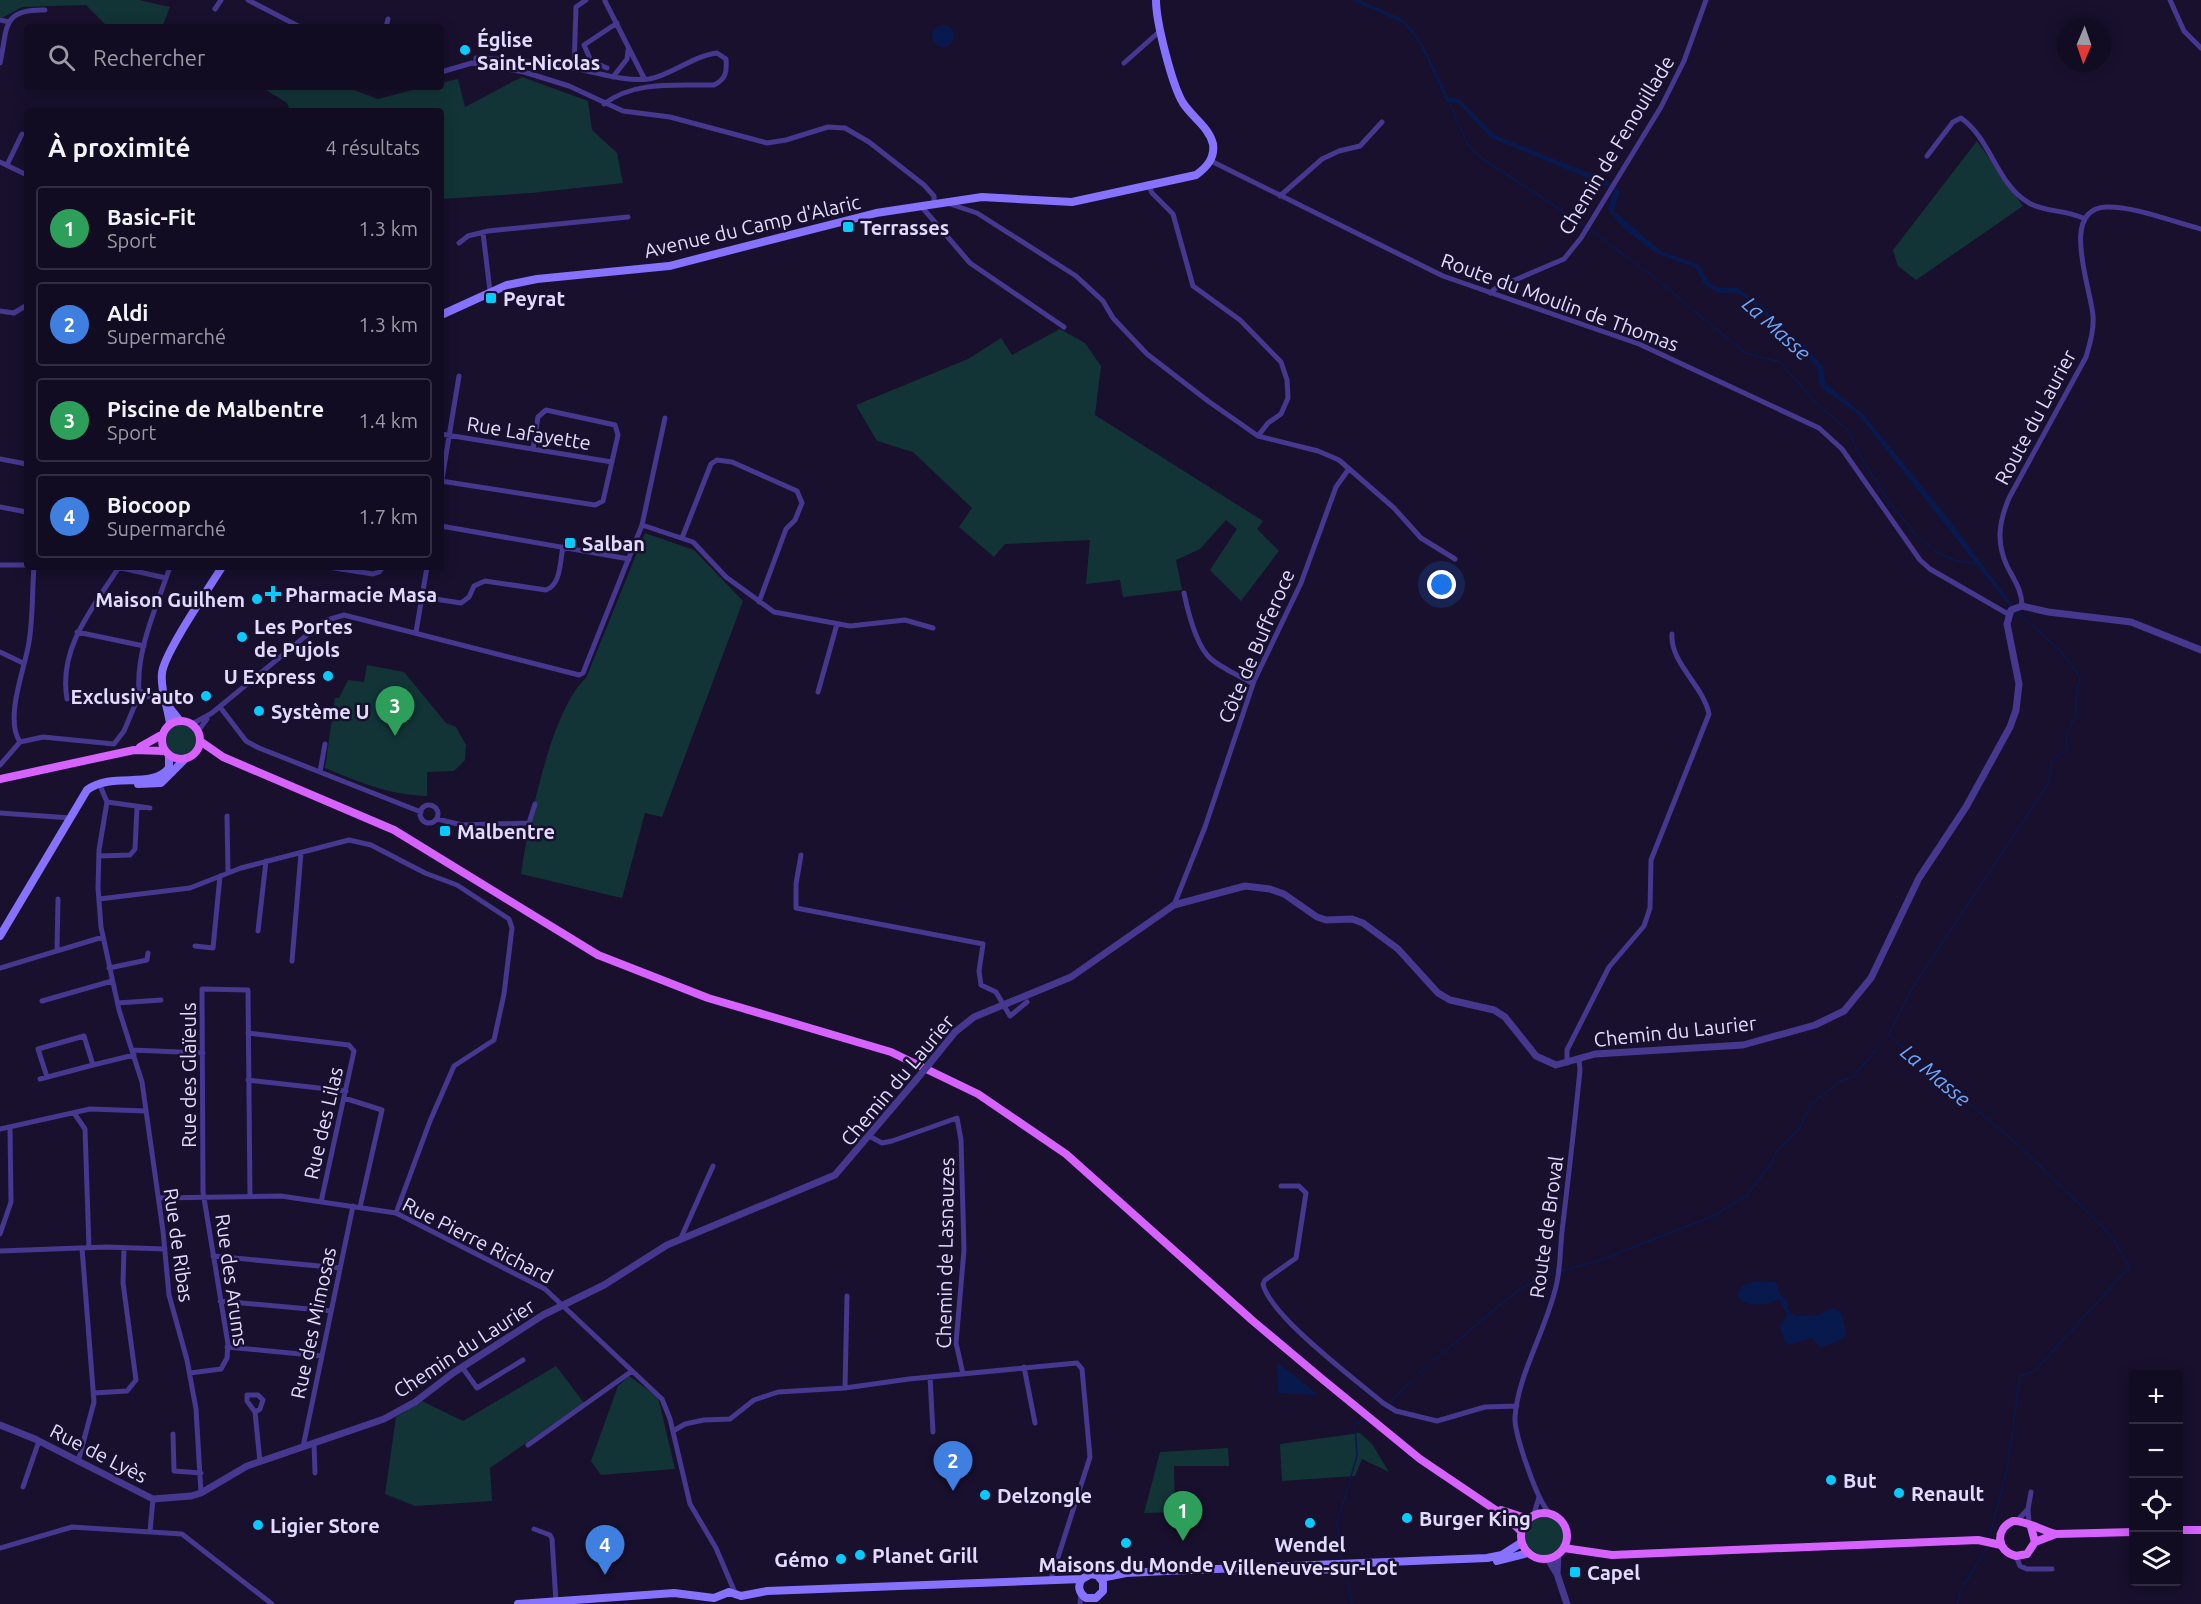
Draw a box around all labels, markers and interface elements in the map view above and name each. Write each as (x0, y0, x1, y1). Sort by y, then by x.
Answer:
north arrow (2057, 18, 2111, 72)
search box (24, 24, 444, 90)
place label: Église Saint-Nicolas (477, 27, 600, 74)
icon: search (45, 41, 78, 74)
marker: Église Saint-Nicolas (458, 43, 472, 57)
text: Rechercher (93, 45, 205, 70)
street label: Chemin de Fenouillade (1553, 51, 1679, 239)
text: À proximité (48, 133, 190, 162)
text: 4 résultats (326, 136, 420, 159)
street label: Avenue du Camp d'Alaric (642, 190, 862, 262)
text: Basic-Fit (107, 204, 196, 229)
place label: Terrasses (860, 216, 949, 239)
text: 1 (64, 217, 75, 240)
text: 1.3 km (359, 217, 418, 240)
marker: Terrasses (841, 220, 855, 234)
text: Sport (107, 229, 156, 252)
street label: Route du Moulin de Thomas (1438, 248, 1682, 356)
place label: Peyrat (503, 287, 565, 310)
marker: Peyrat (484, 291, 498, 305)
water label: La Masse (1738, 291, 1816, 365)
text: Aldi (107, 300, 148, 325)
text: 2 (64, 313, 75, 336)
text: 1.3 km (359, 313, 418, 336)
text: Supermarché (107, 325, 226, 348)
street label: Route du Laurier (1990, 345, 2080, 488)
text: Piscine de Malbentre (107, 396, 324, 421)
text: 3 (64, 409, 75, 432)
text: 1.4 km (359, 409, 418, 432)
street label: Rue Lafayette (465, 412, 593, 454)
text: Sport (107, 421, 156, 444)
text: Biocoop (107, 492, 191, 517)
text: 4 (64, 505, 75, 528)
text: 1.7 km (359, 505, 418, 528)
text: Supermarché (107, 517, 226, 540)
place label: Salban (582, 532, 645, 555)
marker: Salban (563, 536, 577, 550)
street label: Côte de Bufferoce (1213, 566, 1299, 726)
your location (1427, 570, 1456, 599)
place label: Pharmacie Masa (285, 583, 437, 606)
marker: Pharmacie Masa (266, 587, 280, 601)
place label: Maison Guilhem (95, 588, 245, 611)
marker: Maison Guilhem (250, 592, 264, 606)
place label: Les Portes de Pujols (254, 615, 353, 661)
marker: Les Portes de Pujols (235, 630, 249, 644)
place label: U Express (224, 665, 316, 688)
marker: U Express (321, 669, 335, 683)
place label: Exclusiv'auto (70, 685, 194, 708)
pin: 3 (376, 686, 414, 736)
marker: Exclusiv'auto (199, 689, 213, 703)
place label: Système U (271, 700, 369, 723)
marker: Système U (252, 704, 266, 718)
place label: Malbentre (457, 820, 555, 843)
marker: Malbentre (438, 824, 452, 838)
street label: Rue des Glaïeuls (177, 1002, 200, 1148)
street label: Chemin du Laurier (836, 1010, 959, 1150)
street label: Chemin du Laurier (1592, 1011, 1758, 1051)
water label: La Masse (1896, 1039, 1976, 1111)
street label: Rue des Lilas (299, 1064, 347, 1182)
street label: Route de Broval (1525, 1154, 1567, 1300)
street label: Chemin de Lasnauzes (932, 1157, 958, 1349)
street label: Rue de Ribas (160, 1187, 198, 1303)
street label: Rue Pierre Richard (399, 1192, 557, 1288)
street label: Rue des Arums (211, 1212, 253, 1348)
street label: Rue des Mimosas (286, 1245, 340, 1401)
street label: Chemin du Laurier (389, 1294, 539, 1402)
map controls (2129, 1370, 2183, 1586)
button: + (2129, 1370, 2183, 1424)
street label: Rue de Lyès (47, 1419, 151, 1487)
button: − (2129, 1424, 2183, 1478)
pin: 2 (934, 1442, 972, 1491)
place label: But (1843, 1469, 1877, 1492)
marker: But (1824, 1473, 1838, 1487)
button: locate (2129, 1478, 2183, 1532)
place label: Renault (1911, 1482, 1985, 1505)
place label: Delzongle (997, 1484, 1092, 1507)
marker: Renault (1892, 1486, 1906, 1500)
marker: Delzongle (978, 1488, 992, 1502)
pin: 1 (1164, 1492, 1202, 1541)
place label: Burger King (1419, 1507, 1531, 1530)
marker: Burger King (1400, 1511, 1414, 1525)
place label: Ligier Store (270, 1514, 380, 1537)
marker: Wendel Villeneuve-sur-Lot (1303, 1516, 1317, 1530)
marker: Ligier Store (251, 1518, 265, 1532)
pin: 4 (586, 1526, 624, 1575)
button: layers (2129, 1532, 2183, 1586)
place label: Wendel Villeneuve-sur-Lot (1223, 1533, 1398, 1579)
marker: Maisons du Monde (1119, 1536, 1133, 1550)
place label: Planet Grill (872, 1544, 978, 1567)
place label: Gémo (774, 1548, 829, 1571)
marker: Planet Grill (853, 1548, 867, 1562)
marker: Gémo (834, 1552, 848, 1566)
place label: Maisons du Monde (1038, 1553, 1214, 1576)
place label: Capel (1587, 1561, 1640, 1584)
marker: Capel (1568, 1565, 1582, 1579)

